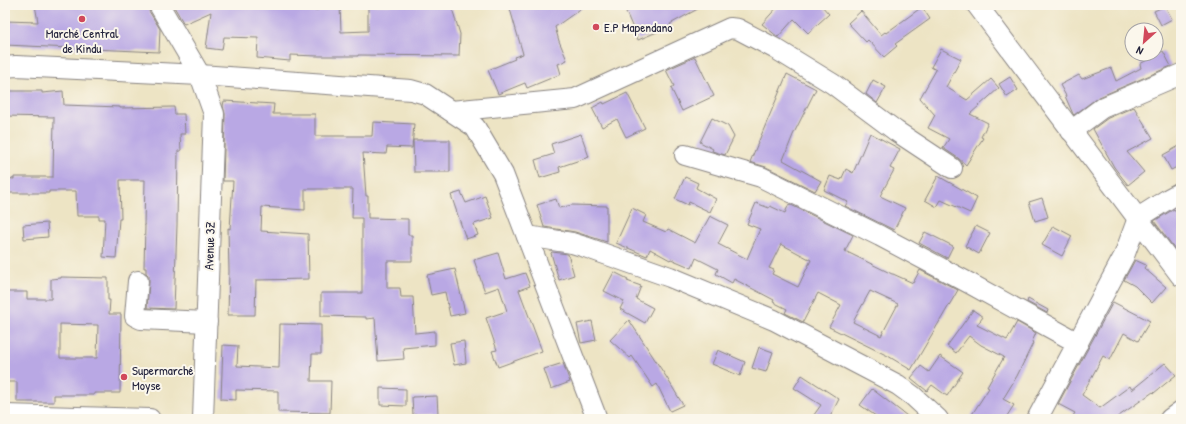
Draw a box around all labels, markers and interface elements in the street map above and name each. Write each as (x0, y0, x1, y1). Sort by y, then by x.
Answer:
marker: Marché Central de Kindu (77, 14, 87, 24)
place label: E.P Mapendano (604, 18, 673, 36)
marker: E.P Mapendano (591, 22, 601, 32)
north arrow (1124, 22, 1164, 62)
place label: Marché Central de Kindu (46, 24, 119, 57)
text: N (1134, 43, 1145, 58)
street label: Avenue 3Z (199, 221, 219, 270)
place label: Supermarché Moyse (132, 361, 194, 394)
marker: Supermarché Moyse (119, 372, 129, 382)

